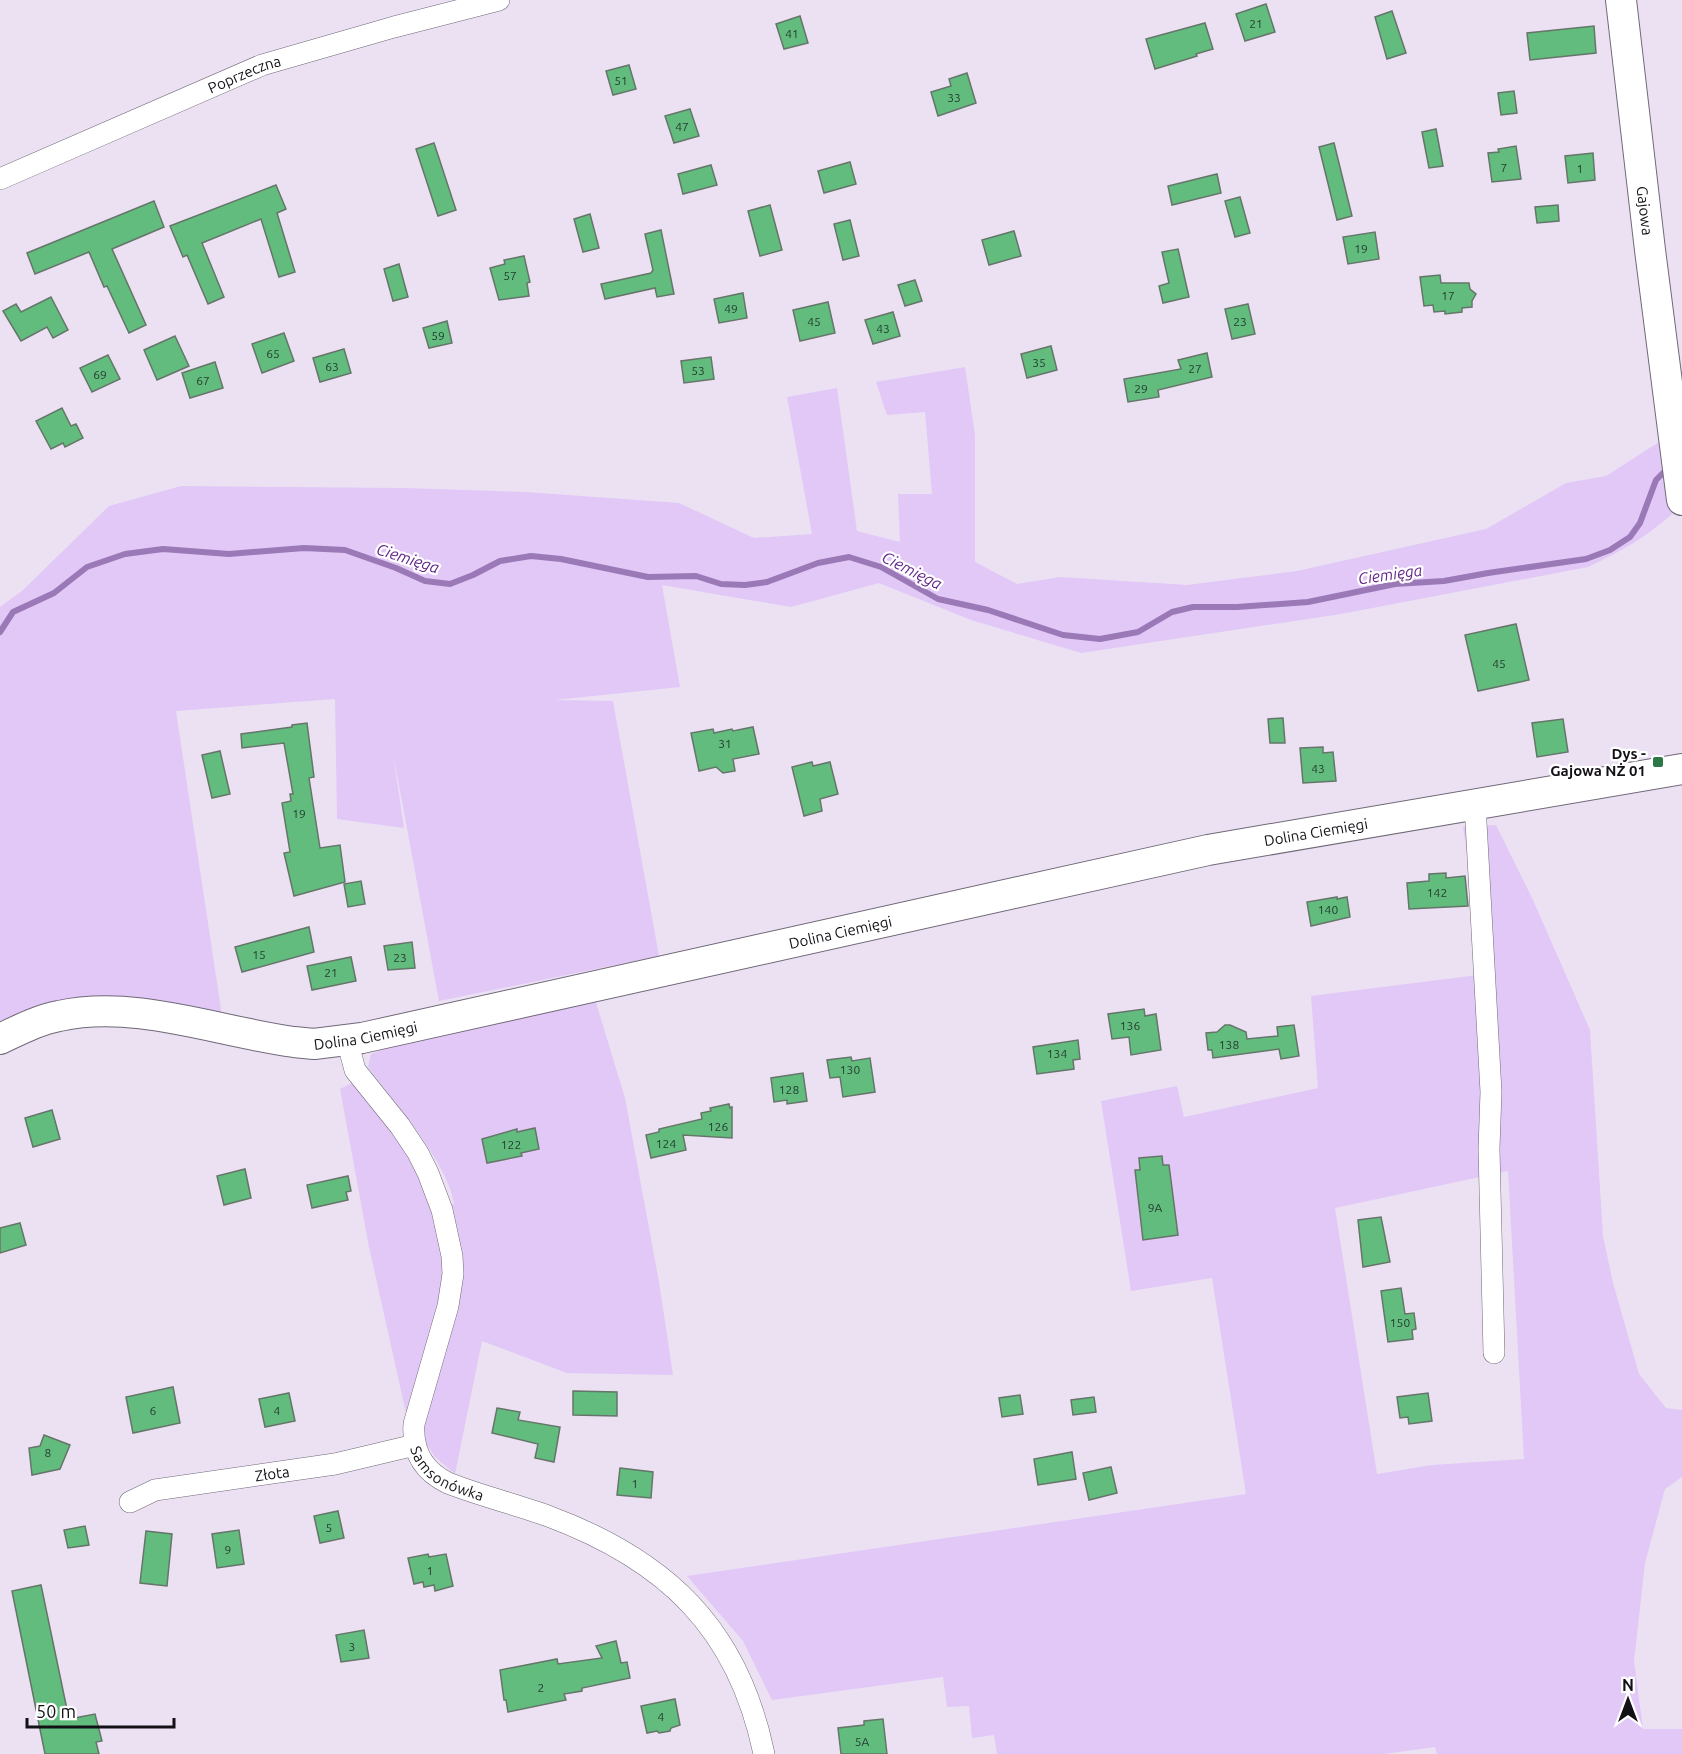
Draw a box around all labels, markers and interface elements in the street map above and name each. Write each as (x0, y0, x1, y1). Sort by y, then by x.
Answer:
house number: 21 (1249, 17, 1263, 30)
house number: 41 (785, 27, 799, 40)
street label: Poprzeczna (205, 52, 283, 96)
house number: 51 (614, 74, 628, 87)
house number: 33 (947, 91, 961, 104)
house number: 47 (675, 120, 689, 133)
house number: 7 (1501, 161, 1507, 174)
house number: 1 (1577, 162, 1583, 175)
street label: Gajowa (1634, 185, 1657, 236)
house number: 19 (1354, 242, 1368, 255)
house number: 57 (503, 269, 517, 282)
house number: 17 (1441, 289, 1455, 302)
house number: 49 (724, 302, 738, 315)
house number: 45 (807, 315, 821, 328)
house number: 23 (1233, 315, 1247, 328)
house number: 43 (876, 322, 890, 335)
house number: 59 (431, 329, 445, 342)
house number: 65 (266, 347, 280, 360)
house number: 35 (1032, 356, 1046, 369)
house number: 63 (325, 360, 339, 373)
house number: 27 (1188, 362, 1202, 375)
house number: 53 (691, 364, 705, 377)
house number: 69 (93, 368, 107, 381)
house number: 67 (196, 374, 210, 387)
house number: 29 (1134, 382, 1148, 395)
water label: Ciemięga (374, 539, 442, 577)
water label: Ciemięga (879, 547, 945, 593)
water label: Ciemięga (1357, 561, 1424, 587)
house number: 45 (1492, 657, 1506, 670)
house number: 31 (718, 737, 732, 750)
place label: Dys - Gajowa NŻ 01 (1550, 745, 1646, 779)
marker: Dys - Gajowa NŻ 01 (1651, 755, 1665, 769)
house number: 43 (1311, 762, 1325, 775)
house number: 19 (292, 807, 306, 820)
street label: Dolina Ciemięgi (1263, 814, 1369, 849)
house number: 142 (1427, 886, 1447, 899)
house number: 140 (1318, 903, 1338, 916)
street label: Dolina Ciemięgi (787, 912, 893, 951)
house number: 15 (252, 948, 266, 961)
house number: 23 (393, 951, 407, 964)
house number: 21 (324, 966, 338, 979)
street label: Dolina Ciemięgi (313, 1017, 419, 1052)
house number: 136 (1120, 1019, 1140, 1032)
house number: 138 (1219, 1038, 1239, 1051)
house number: 134 (1047, 1047, 1067, 1060)
house number: 130 (840, 1063, 860, 1076)
house number: 128 (779, 1083, 799, 1096)
house number: 126 (708, 1120, 728, 1133)
house number: 124 (656, 1137, 676, 1150)
house number: 122 (501, 1138, 521, 1151)
house number: 9A (1148, 1201, 1162, 1214)
house number: 150 (1390, 1316, 1410, 1329)
house number: 6 (150, 1404, 157, 1417)
house number: 4 (274, 1404, 281, 1417)
street label: Samsonówka (408, 1444, 486, 1503)
house number: 8 (45, 1446, 52, 1459)
street label: Złota (254, 1462, 291, 1484)
house number: 1 (632, 1477, 638, 1490)
house number: 5 (326, 1521, 332, 1534)
house number: 9 (225, 1543, 231, 1556)
house number: 1 (427, 1564, 433, 1577)
house number: 3 (349, 1640, 355, 1653)
north arrow (1598, 1670, 1658, 1730)
text: N (1622, 1676, 1634, 1694)
house number: 2 (538, 1681, 544, 1694)
scale bar (27, 1691, 174, 1729)
text: 50 m (36, 1701, 76, 1721)
house number: 4 (658, 1710, 665, 1723)
house number: 5A (855, 1735, 869, 1748)

